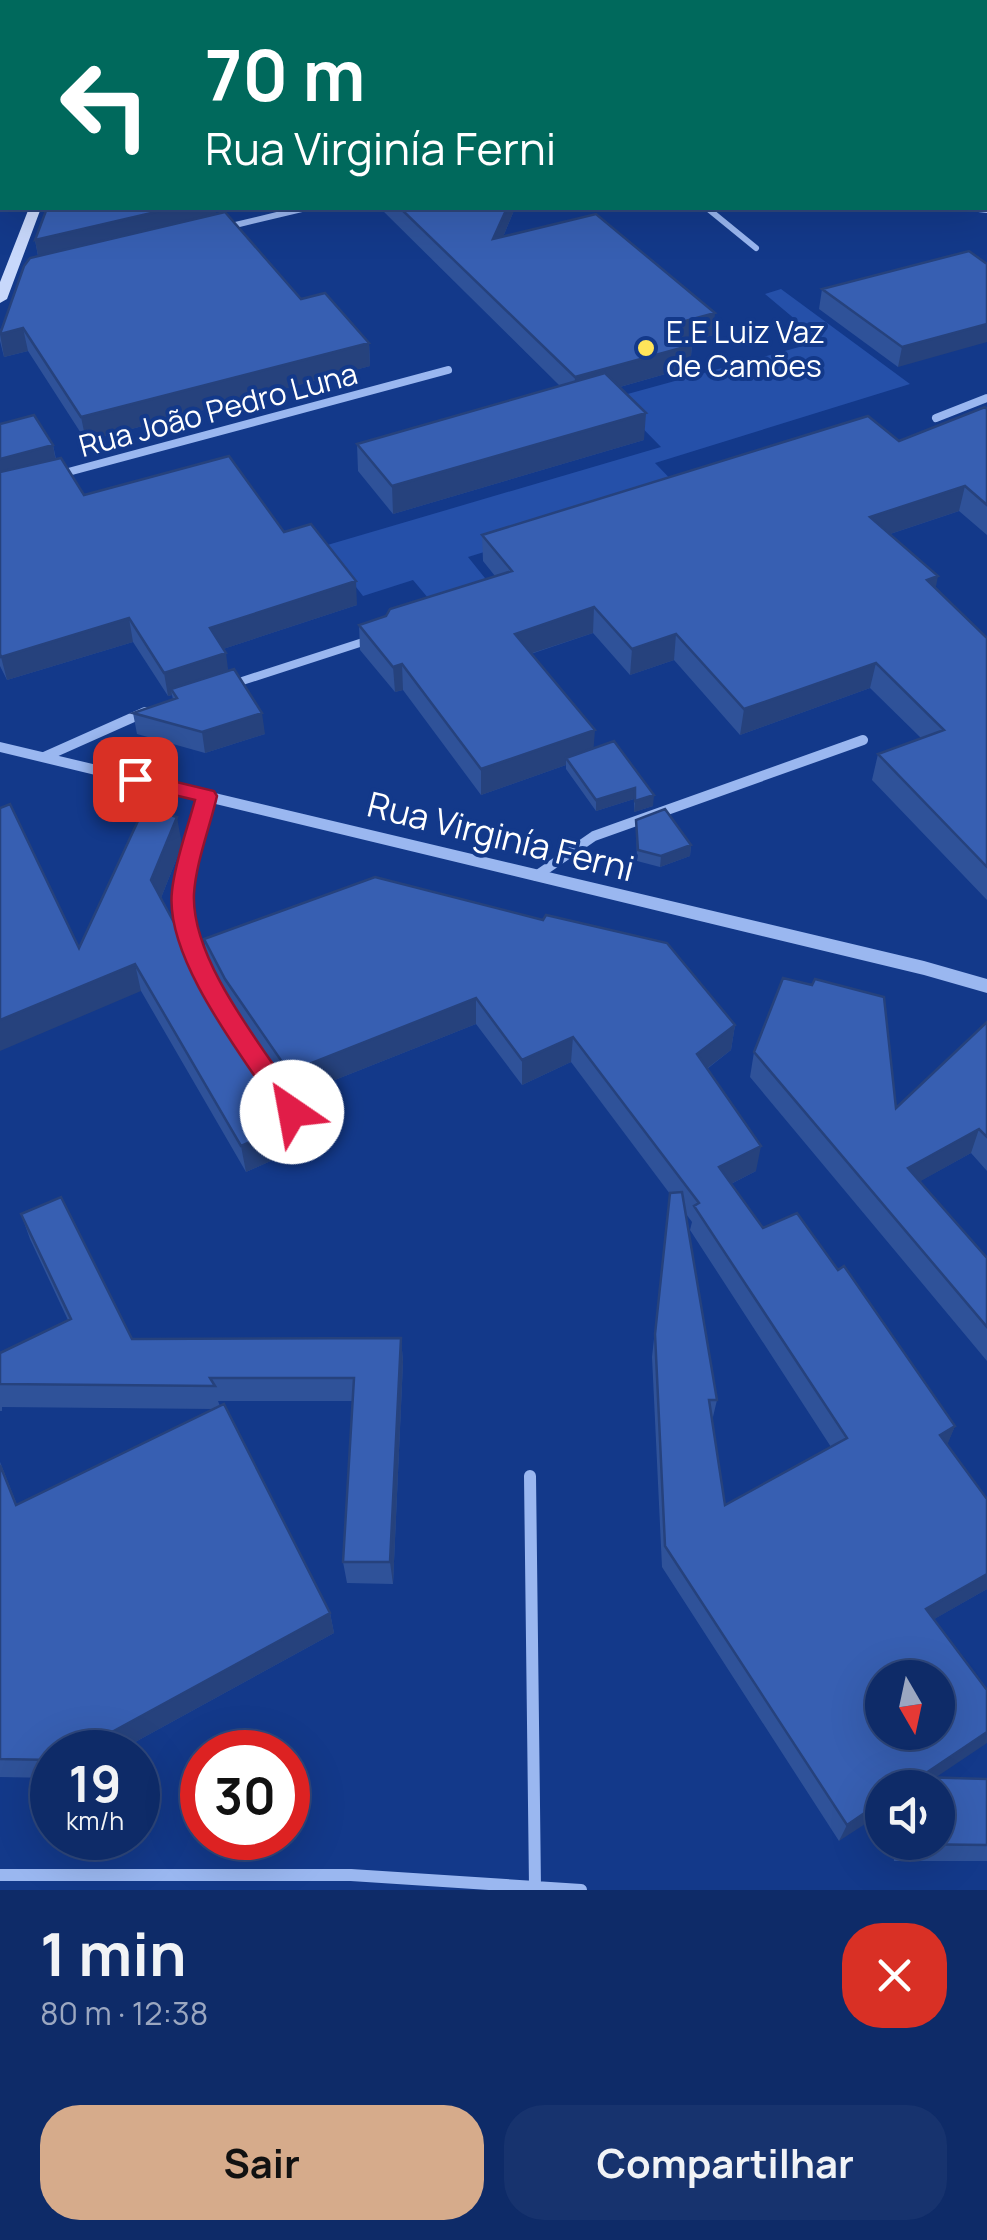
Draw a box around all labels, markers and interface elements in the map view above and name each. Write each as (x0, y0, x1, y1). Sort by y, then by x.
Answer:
text: 70 m (205, 26, 365, 122)
icon: left (40, 40, 170, 170)
text: Rua Virginía Ferni (205, 117, 556, 179)
place label: E.E Luiz Vaz de Camões (666, 311, 825, 386)
marker: E.E Luiz Vaz de Camões (635, 337, 657, 359)
street label: Rua João Pedro Luna (74, 352, 362, 466)
pin (93, 737, 178, 822)
icon: arrive (108, 752, 163, 807)
street label: Rua Virginía Ferni (363, 780, 639, 892)
position arrow (240, 1060, 344, 1164)
north arrow (865, 1660, 955, 1750)
map controls (865, 1660, 955, 1860)
speed limit sign: 30 (180, 1730, 310, 1860)
text: 19 (69, 1749, 121, 1817)
button: sound (865, 1770, 955, 1860)
text: km/h (66, 1803, 124, 1838)
text: 1 min (40, 1912, 187, 1994)
button: close (842, 1923, 947, 2028)
text: 80 m · 12:38 (40, 1991, 208, 2035)
button: Sair (40, 2105, 484, 2220)
button: Compartilhar (504, 2105, 947, 2220)

